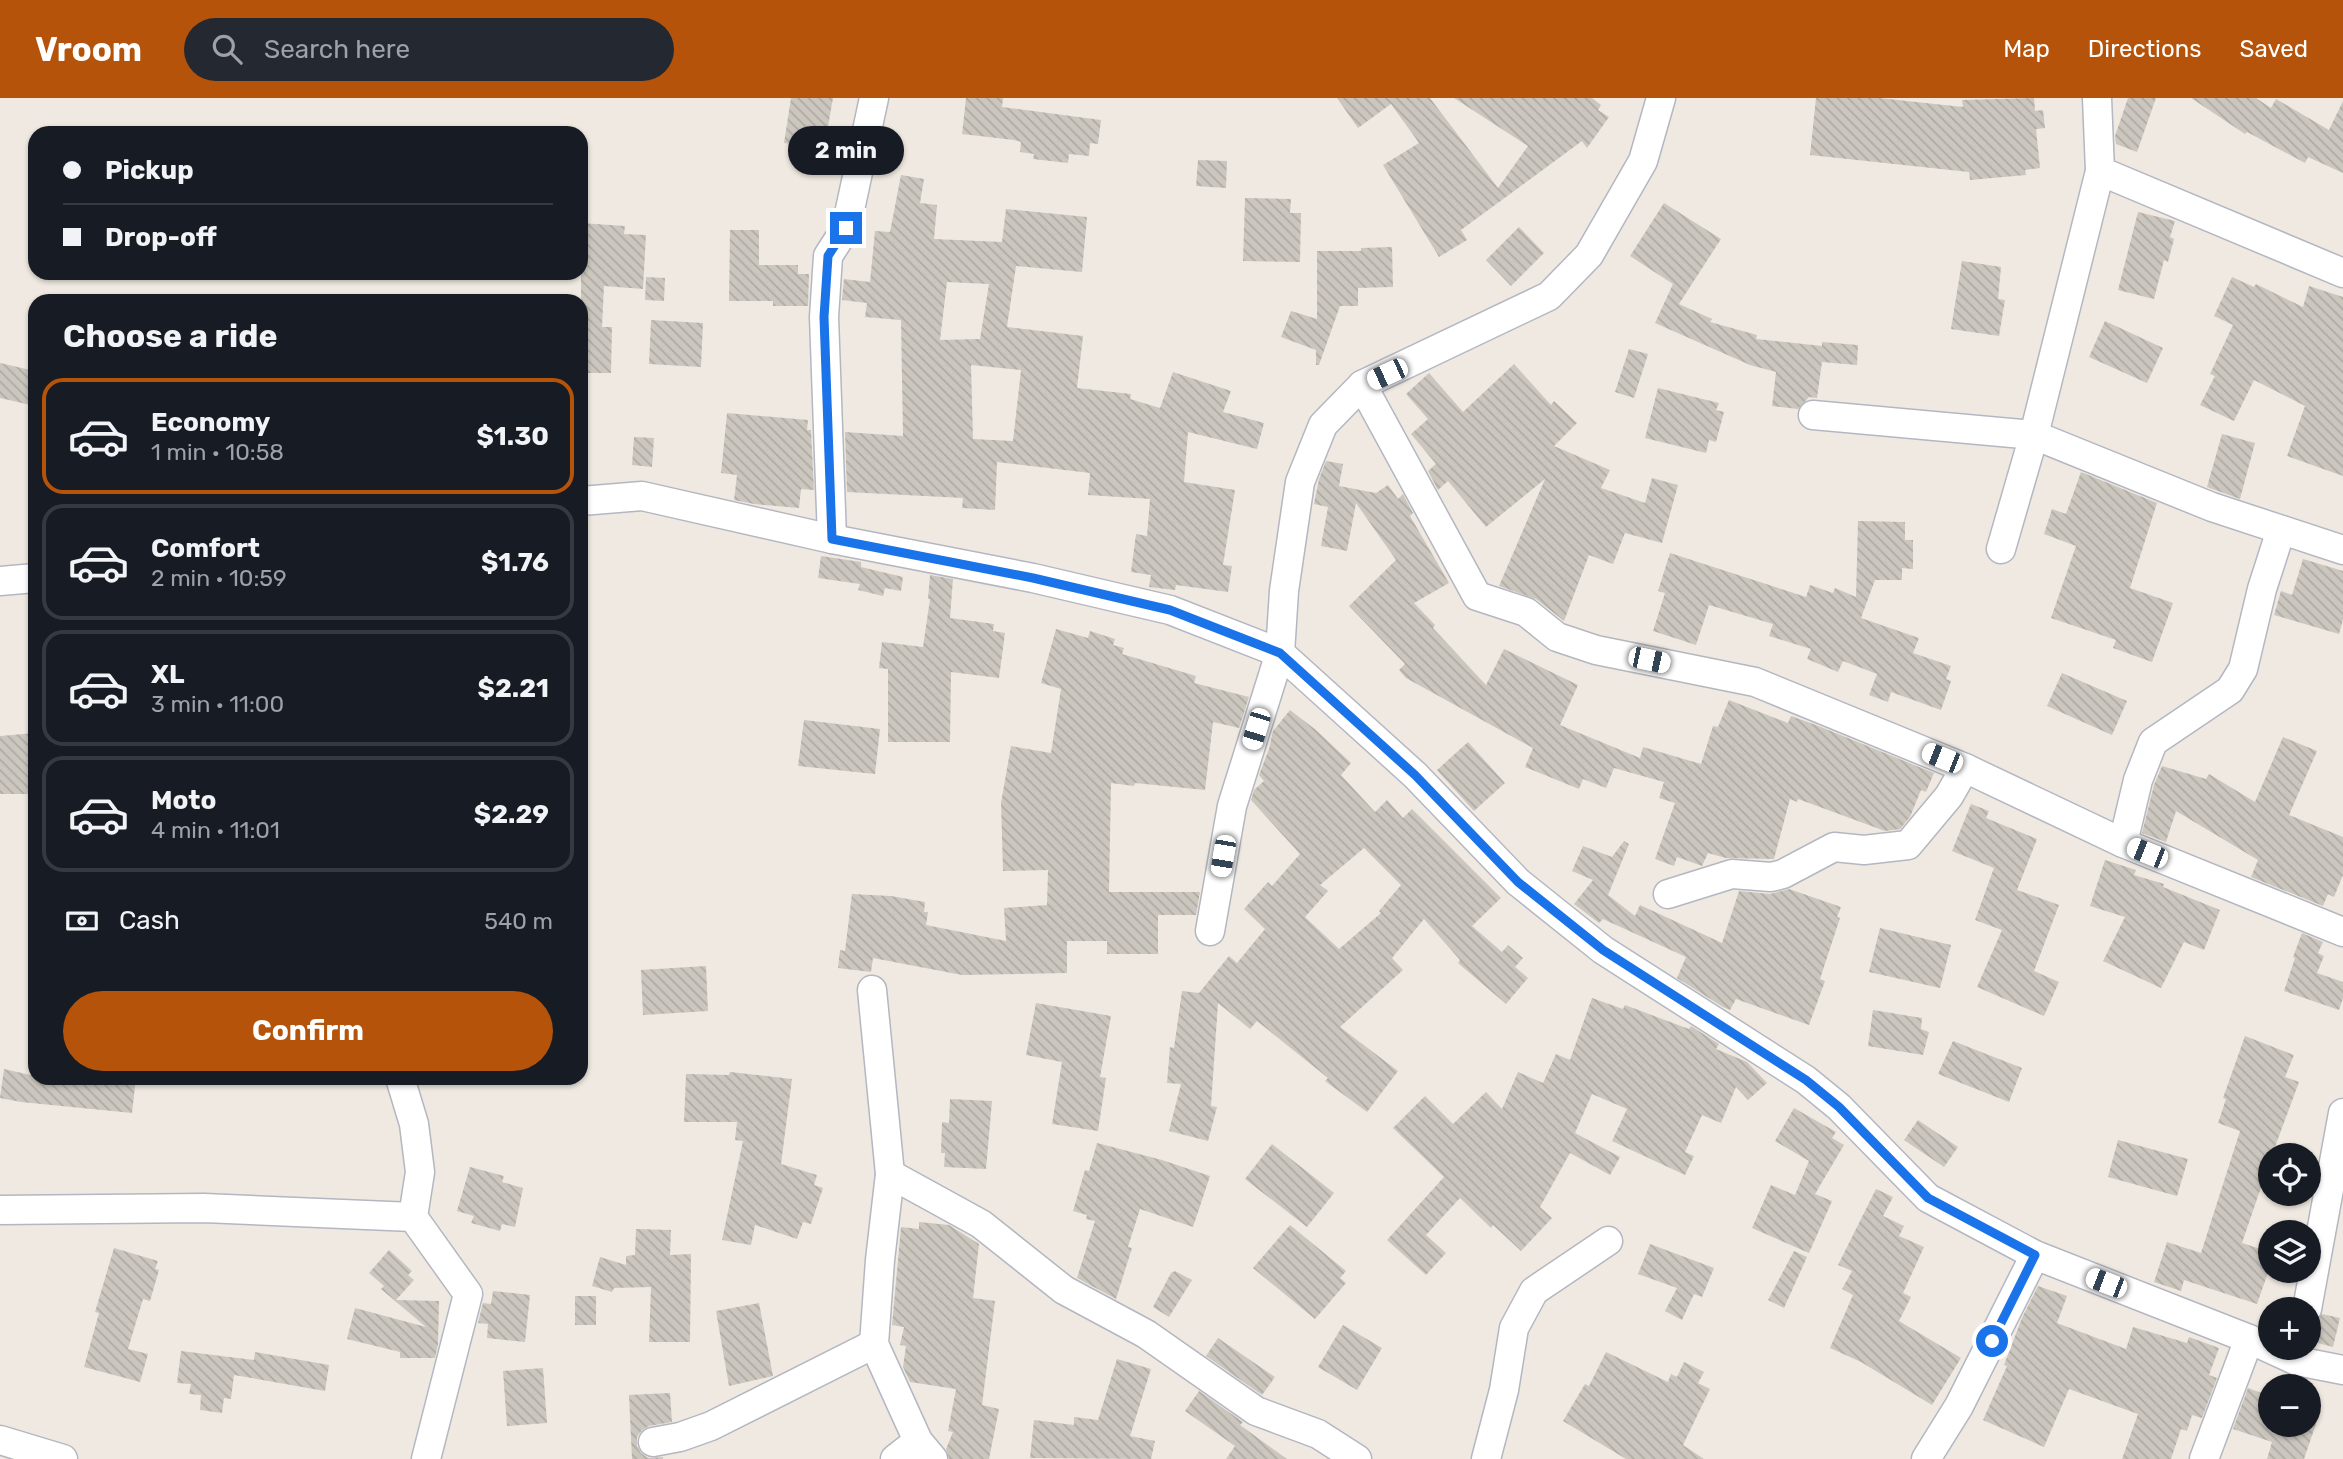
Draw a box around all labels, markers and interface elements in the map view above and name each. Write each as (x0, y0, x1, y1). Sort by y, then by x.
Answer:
search box (184, 18, 674, 81)
text: Vroom (35, 30, 142, 69)
icon: search (208, 30, 246, 68)
text: Search here (264, 34, 410, 65)
text: Map (2003, 35, 2050, 63)
text: Directions (2088, 35, 2201, 63)
text: Saved (2239, 35, 2308, 63)
callout: 2 min (788, 127, 904, 176)
text: 2 min (815, 136, 877, 164)
text: Pickup (105, 155, 194, 186)
route end (830, 212, 862, 244)
text: Drop-off (105, 222, 217, 253)
text: Choose a ride (63, 317, 277, 355)
car (1364, 356, 1411, 392)
icon: car (67, 405, 130, 468)
text: Economy (151, 407, 270, 438)
text: $1.30 (477, 421, 549, 452)
text: 1 min · 10:58 (151, 438, 284, 466)
icon: car (67, 531, 130, 594)
text: Comfort (151, 533, 260, 564)
text: $1.76 (481, 547, 549, 578)
text: 2 min · 10:59 (151, 564, 287, 592)
car (1627, 645, 1672, 675)
icon: car (67, 657, 130, 720)
text: XL (151, 659, 184, 690)
text: $2.21 (478, 673, 549, 704)
text: 3 min · 11:00 (151, 690, 284, 718)
car (1240, 706, 1273, 752)
car (1919, 740, 1966, 776)
icon: car (67, 783, 130, 846)
text: Moto (151, 785, 216, 816)
text: $2.29 (474, 799, 549, 830)
text: 4 min · 11:01 (151, 816, 280, 844)
car (1210, 833, 1237, 879)
car (2124, 835, 2171, 871)
icon: cash (63, 902, 101, 940)
text: Cash (119, 905, 180, 936)
text: 540 m (484, 907, 553, 935)
button: Confirm (63, 991, 553, 1071)
map controls (2258, 1143, 2321, 1437)
button: locate (2258, 1143, 2321, 1206)
button: layers (2258, 1220, 2321, 1283)
car (2083, 1266, 2130, 1300)
button: + (2258, 1297, 2321, 1360)
route start (1976, 1325, 2008, 1357)
button: − (2258, 1374, 2321, 1437)

